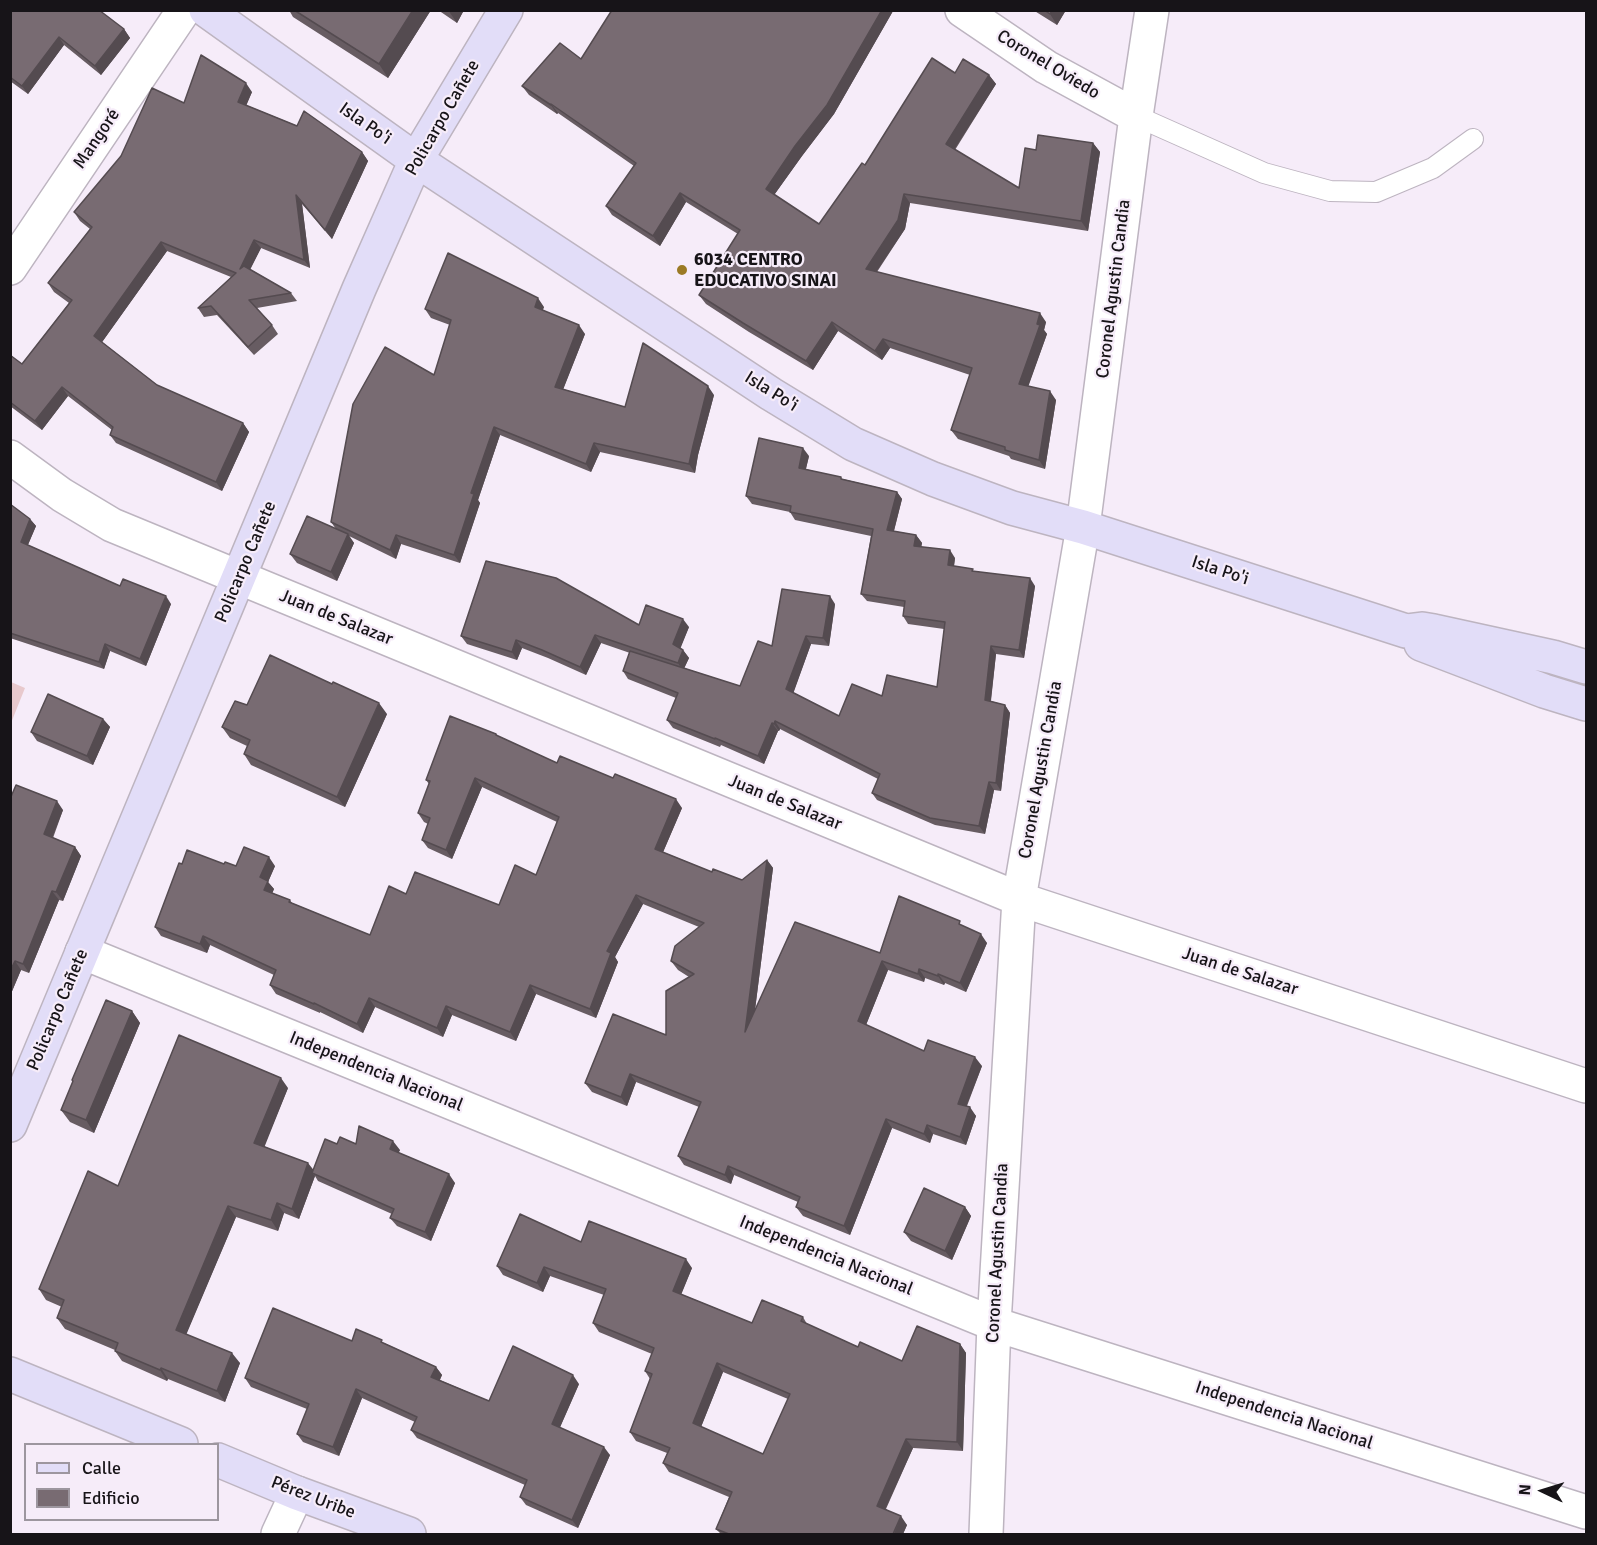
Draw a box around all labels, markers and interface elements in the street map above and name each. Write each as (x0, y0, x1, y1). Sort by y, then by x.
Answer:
street label: Coronel Oviedo (993, 26, 1103, 104)
street label: Policarpo Cañete (401, 56, 485, 180)
street label: Isla Po'i (335, 98, 395, 150)
street label: Mangoré (69, 105, 125, 173)
street label: Coronel Agustin Candia (1092, 198, 1136, 380)
place label: 6034 CENTRO EDUCATIVO SINAI (694, 249, 837, 292)
marker: 6034 CENTRO EDUCATIVO SINAI (675, 263, 689, 277)
street label: Isla Po'i (740, 367, 802, 417)
street label: Policarpo Cañete (211, 498, 281, 626)
street label: Isla Po'i (1189, 552, 1251, 590)
street label: Juan de Salazar (276, 585, 396, 651)
street label: Coronel Agustin Candia (1015, 679, 1067, 861)
street label: Juan de Salazar (725, 770, 845, 836)
street label: Juan de Salazar (1179, 943, 1301, 1001)
street label: Policarpo Cañete (23, 946, 93, 1074)
street label: Independencia Nacional (286, 1027, 466, 1117)
street label: Coronel Agustin Candia (982, 1162, 1014, 1344)
street label: Independencia Nacional (736, 1211, 916, 1301)
street label: Independencia Nacional (1192, 1377, 1376, 1455)
legend (24, 1443, 219, 1521)
text: Calle (82, 1457, 121, 1479)
north arrow (1513, 1461, 1573, 1521)
street label: Pérez Uribe (268, 1472, 358, 1524)
text: N (1515, 1483, 1535, 1496)
text: Edificio (82, 1487, 140, 1509)

